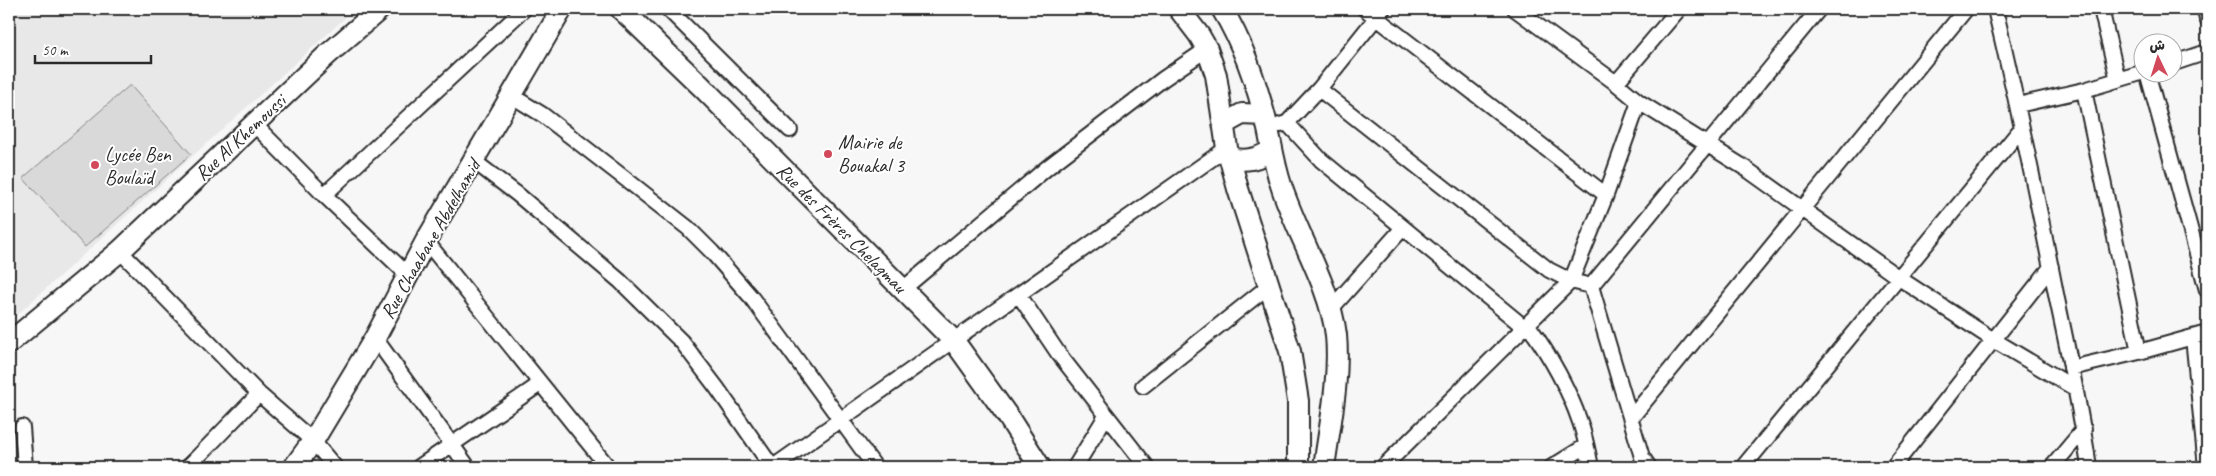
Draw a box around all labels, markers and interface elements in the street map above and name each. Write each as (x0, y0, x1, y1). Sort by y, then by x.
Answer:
scale bar (35, 32, 151, 64)
north arrow (2134, 32, 2184, 82)
text: ش (2149, 37, 2165, 55)
text: 50 m (42, 41, 69, 60)
street label: Rue Al Khemoussi (189, 87, 293, 186)
place label: Mairie de Bouakal 3 (838, 130, 906, 178)
place label: Lycée Ben Boulaïd (105, 142, 172, 190)
marker: Mairie de Bouakal 3 (822, 148, 834, 160)
street label: Rue Chaabane Abdelhamid (375, 153, 488, 323)
street label: Rue des Frères Chelagmau (771, 158, 913, 300)
marker: Lycée Ben Boulaïd (89, 159, 101, 171)

